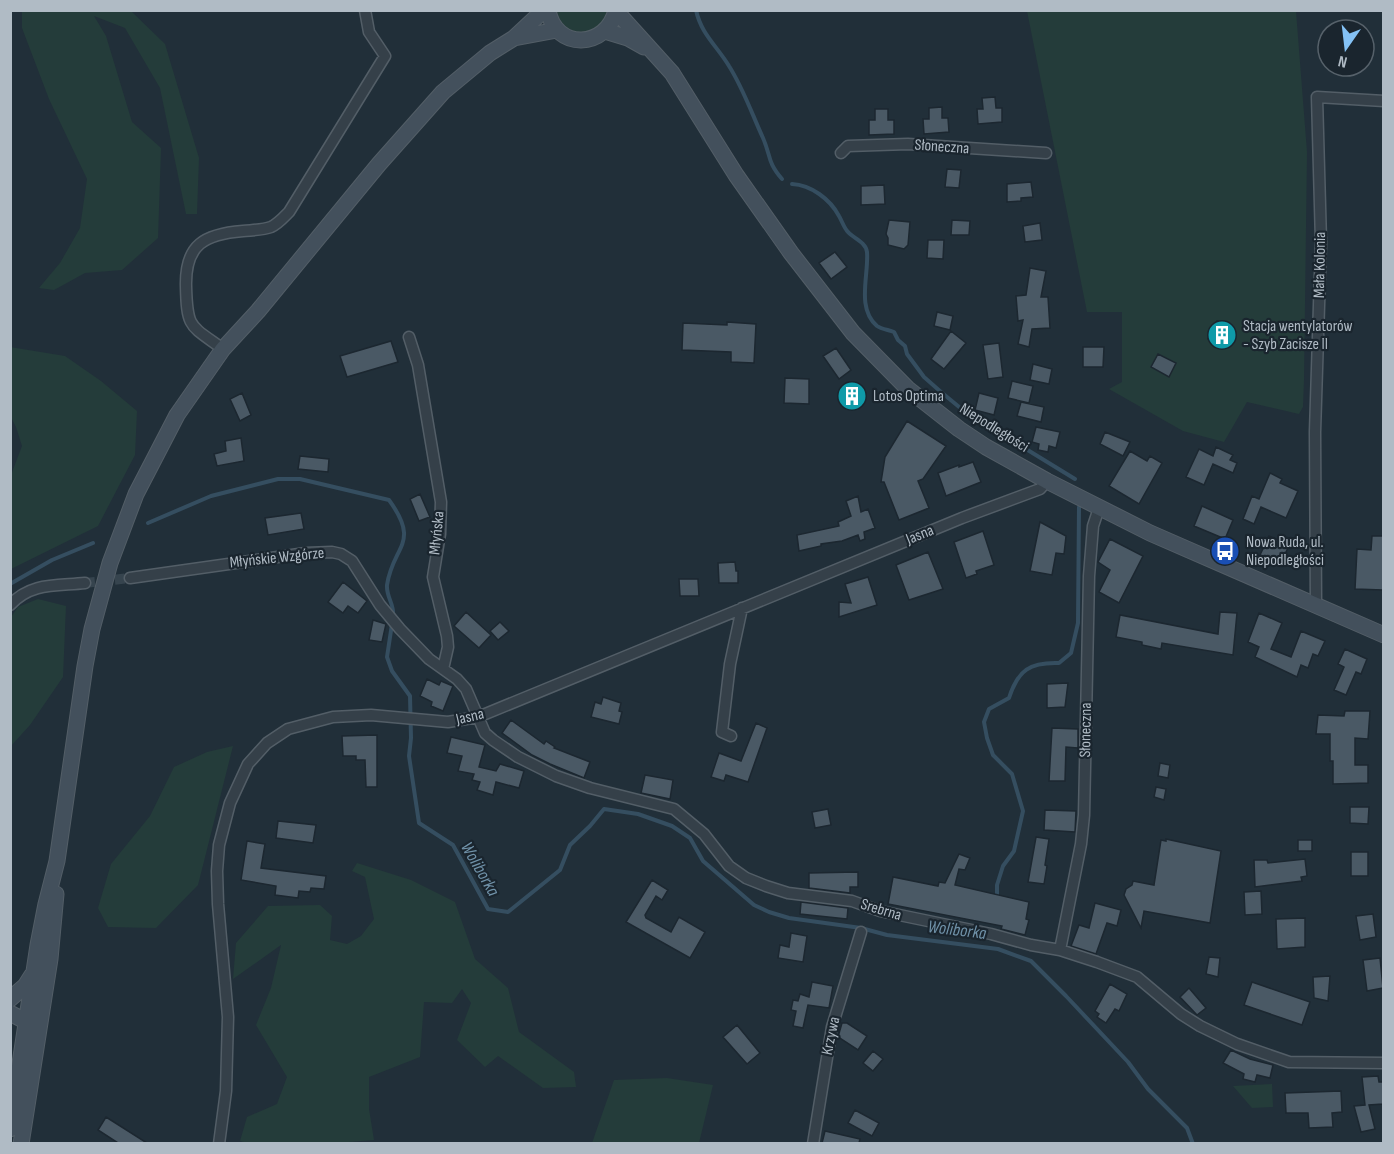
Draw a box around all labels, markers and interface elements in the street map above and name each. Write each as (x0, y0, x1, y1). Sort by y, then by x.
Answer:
north arrow (1316, 18, 1376, 78)
text: N (1336, 51, 1349, 71)
street label: Słoneczna (914, 136, 970, 158)
street label: Mała Kolonia (1310, 232, 1330, 298)
place label: Stacja wentylatorów - Szyb Zacisze II (1243, 317, 1353, 354)
building icon: Stacja wentylatorów - Szyb Zacisze II (1206, 319, 1238, 351)
building icon: Lotos Optima (836, 380, 868, 412)
place label: Lotos Optima (873, 387, 944, 406)
street label: Niepodległości (956, 399, 1032, 457)
street label: Młyńska (425, 510, 449, 556)
street label: Jasna (902, 521, 937, 549)
place label: Nowa Ruda, ul. Niepodległości (1246, 533, 1324, 570)
bus stop icon: Nowa Ruda, ul. Niepodległości (1209, 535, 1241, 567)
street label: Młyńskie Wzgórze (229, 544, 325, 572)
street label: Słoneczna (1076, 702, 1096, 758)
street label: Jasna (453, 705, 486, 730)
water label: Woliborka (456, 838, 504, 900)
street label: Srebrna (858, 895, 904, 925)
water label: Woliborka (927, 916, 988, 944)
street label: Krzywa (818, 1015, 844, 1057)

